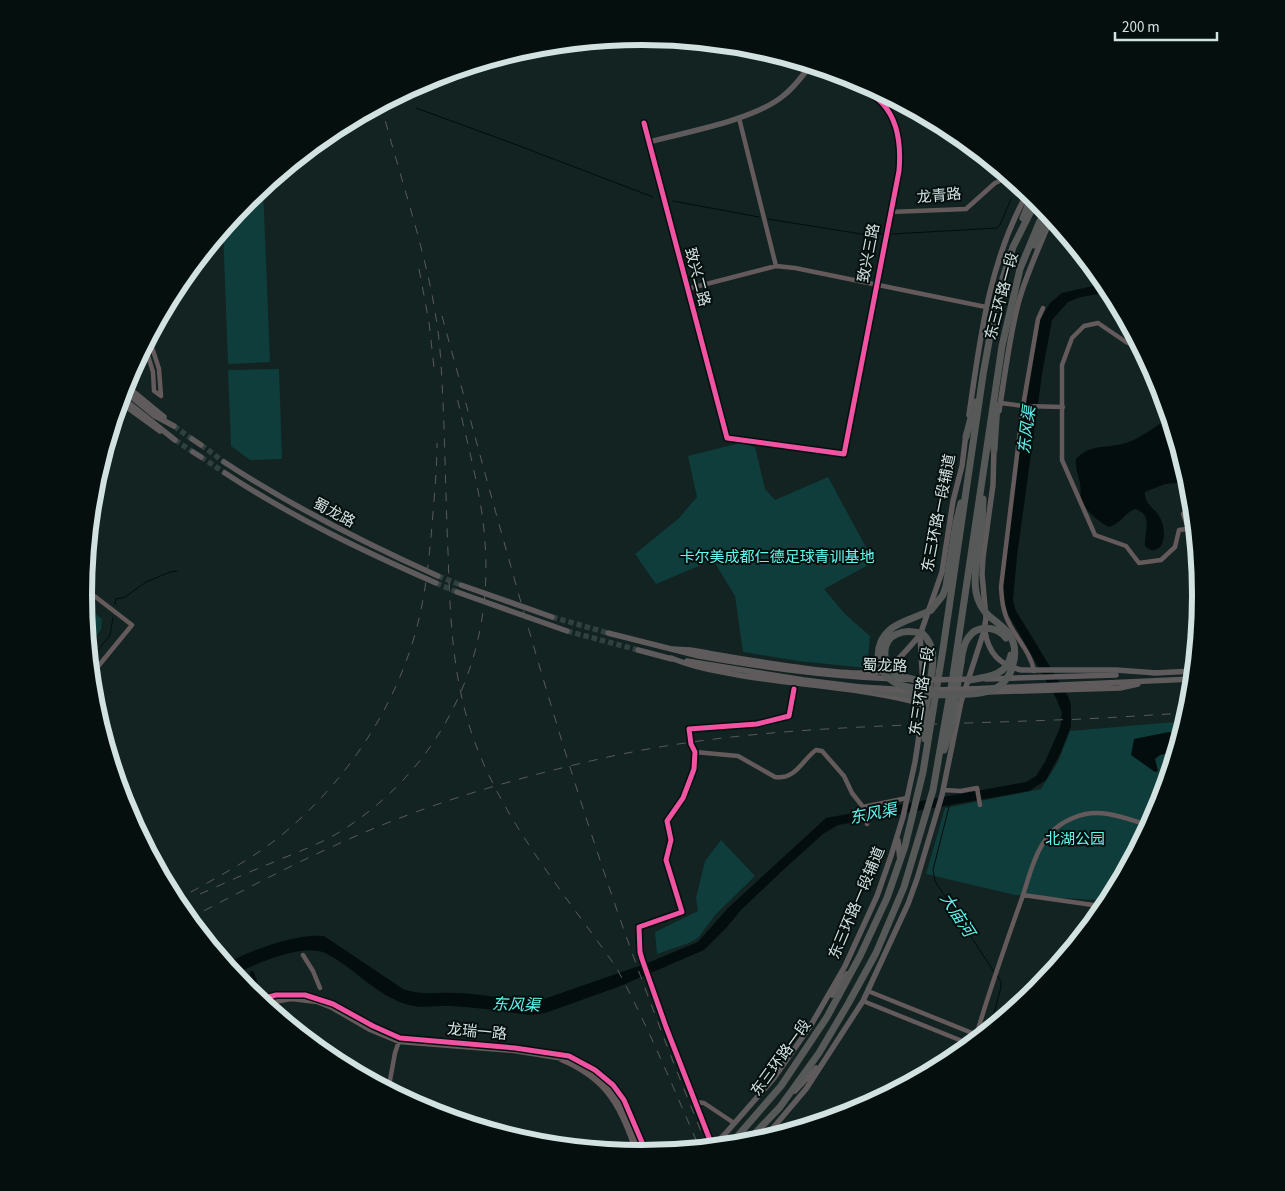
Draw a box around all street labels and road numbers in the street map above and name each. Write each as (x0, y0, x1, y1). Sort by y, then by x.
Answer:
street label: 龙青路 (916, 184, 962, 208)
street label: 致兴三路 (853, 222, 885, 284)
street label: 致兴二路 (679, 245, 715, 309)
street label: 东三环路一段 (980, 250, 1024, 342)
street label: 东三环路一段辅道 (917, 452, 961, 574)
street label: 蜀龙路 (309, 493, 359, 533)
street label: 东三环路一段 (905, 645, 939, 737)
street label: 蜀龙路 (862, 655, 908, 677)
street label: 东三环路一段辅道 (824, 844, 890, 962)
street label: 东三环路一段 (746, 1015, 816, 1101)
street label: 龙瑞一路 (446, 1019, 508, 1045)

